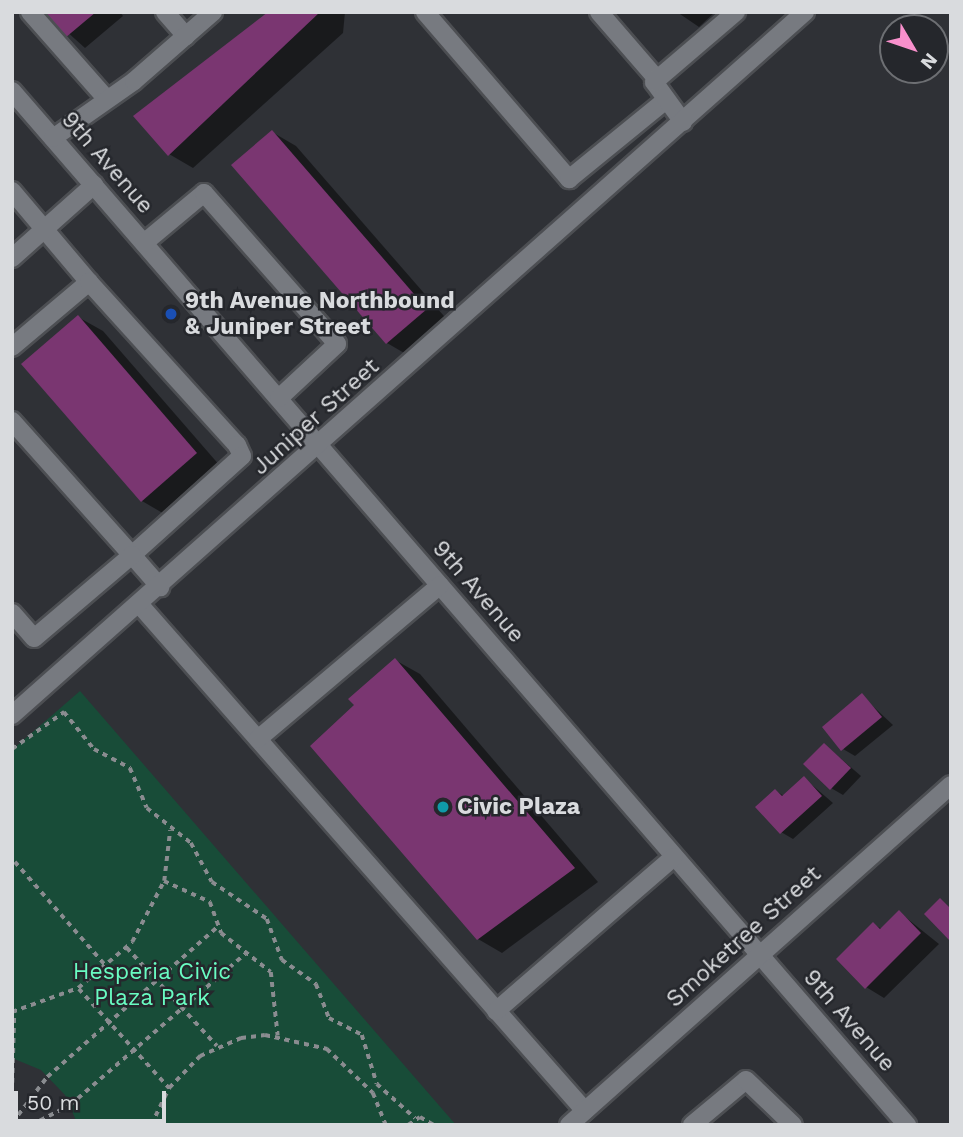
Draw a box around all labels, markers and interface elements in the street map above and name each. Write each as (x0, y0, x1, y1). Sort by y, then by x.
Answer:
north arrow (879, 14, 949, 84)
text: N (916, 49, 943, 74)
street label: 9th Avenue (55, 106, 159, 220)
place label: 9th Avenue Northbound & Juniper Street (185, 287, 455, 341)
marker: 9th Avenue Northbound & Juniper Street (163, 306, 179, 322)
street label: Juniper Street (247, 353, 385, 481)
street label: 9th Avenue (426, 535, 530, 649)
place label: Civic Plaza (457, 793, 580, 821)
marker: Civic Plaza (435, 799, 451, 815)
street label: Smoketree Street (661, 860, 827, 1014)
park label: Hesperia Civic Plaza Park (73, 958, 231, 1012)
street label: 9th Avenue (797, 964, 901, 1078)
scale bar (18, 1078, 170, 1122)
text: 50 m (27, 1090, 79, 1115)

